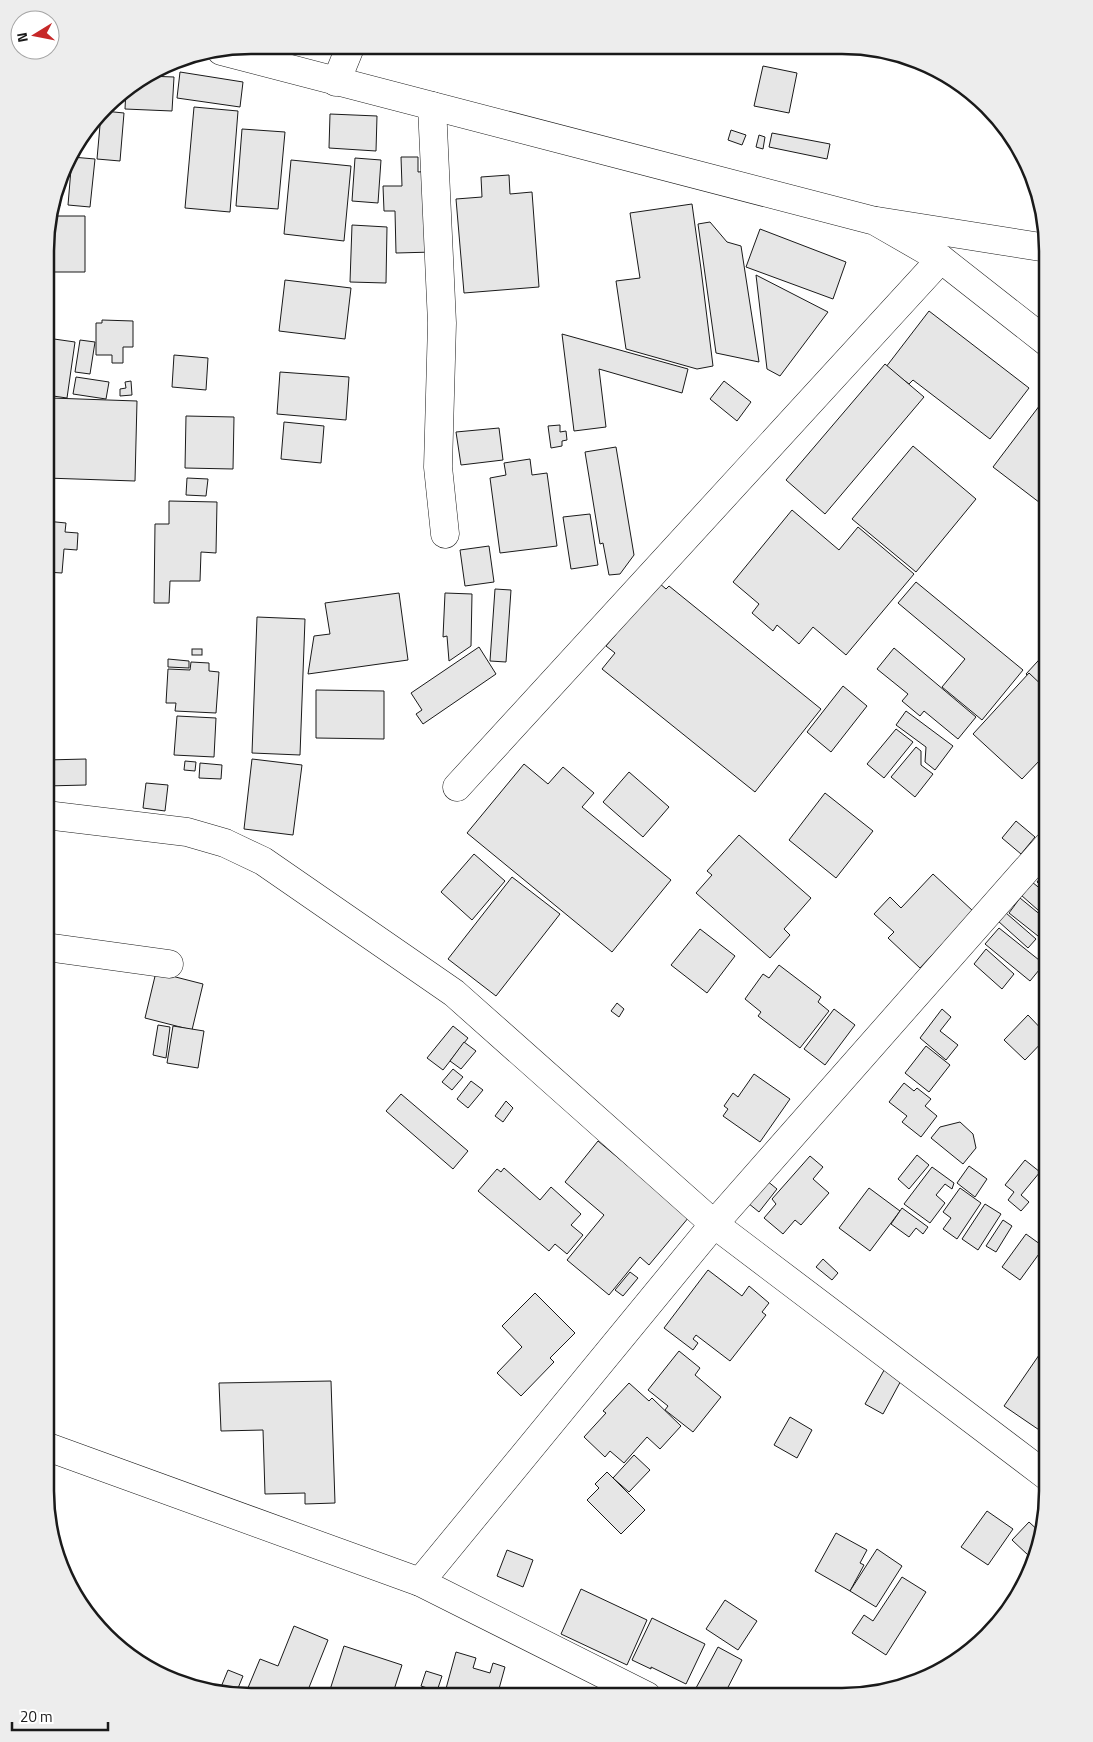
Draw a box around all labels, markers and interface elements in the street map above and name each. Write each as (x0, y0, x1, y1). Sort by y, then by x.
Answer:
north arrow (10, 10, 60, 60)
text: N (11, 31, 33, 44)
scale bar (12, 1700, 109, 1732)
text: 20 m (20, 1705, 53, 1728)

